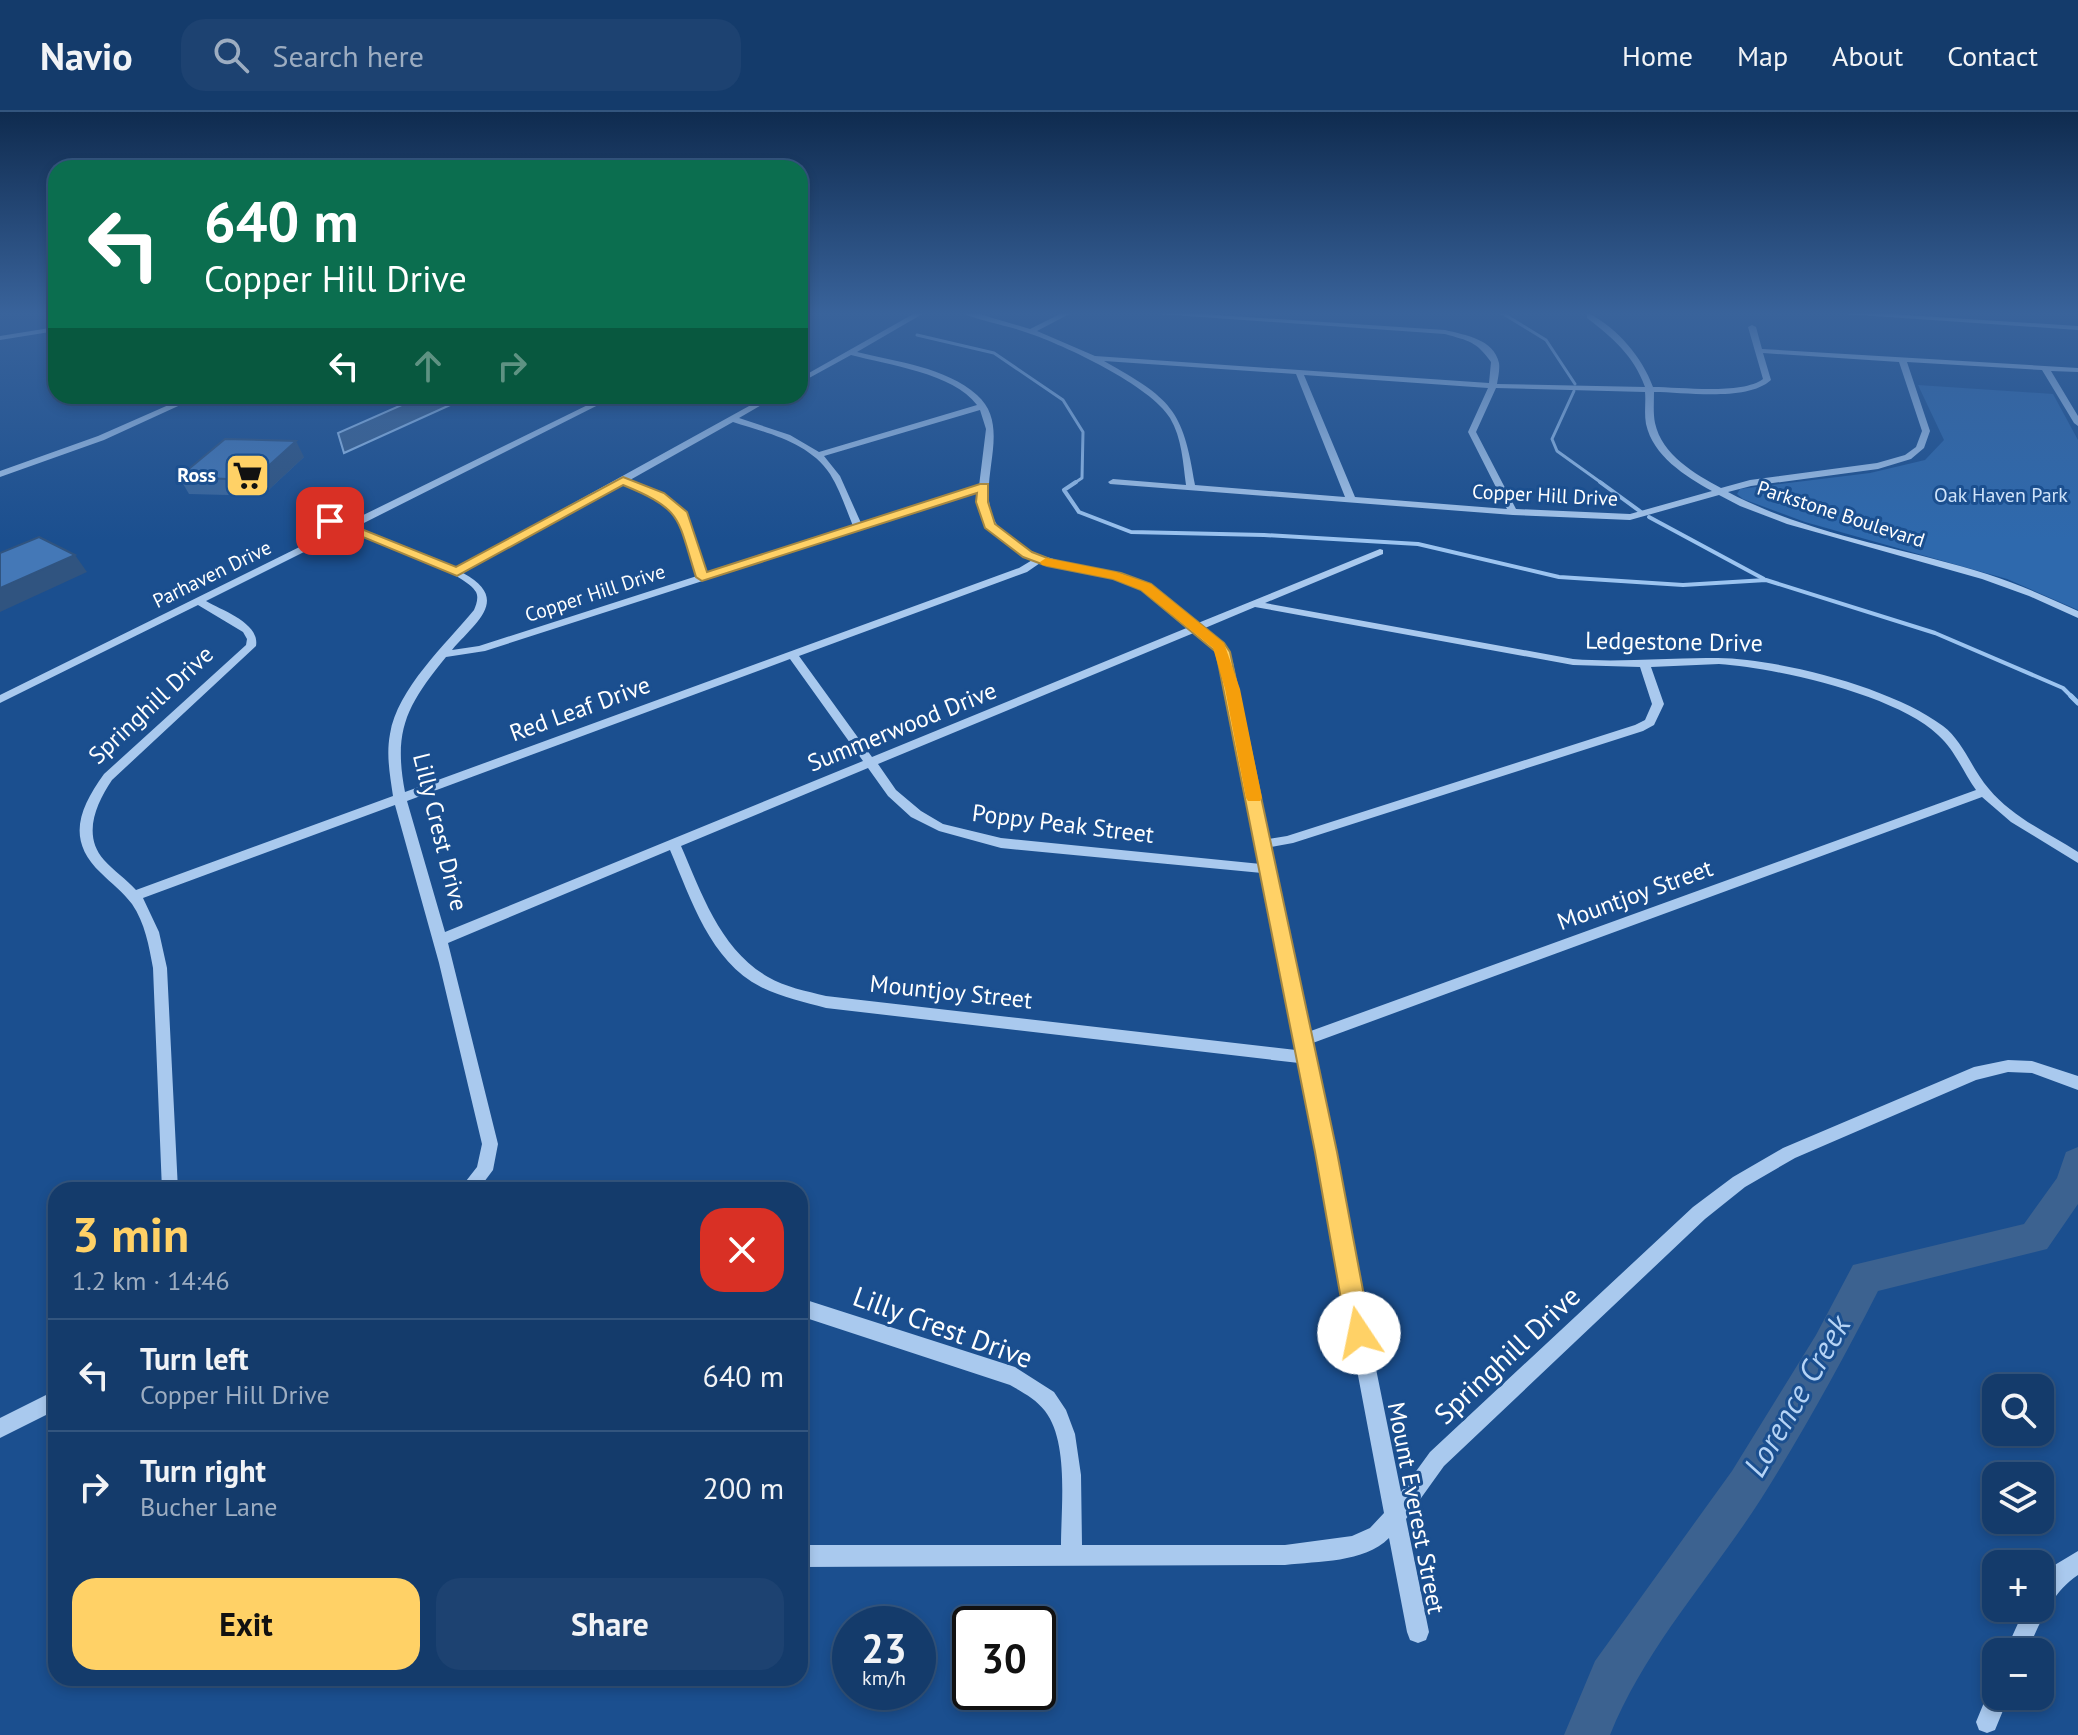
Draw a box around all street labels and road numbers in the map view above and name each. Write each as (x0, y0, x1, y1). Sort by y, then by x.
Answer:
street label: Parkstone Boulevard (1754, 475, 1928, 553)
street label: Copper Hill Drive (1471, 478, 1619, 512)
street label: Parhaven Drive (148, 534, 276, 614)
street label: Copper Hill Drive (522, 558, 668, 628)
street label: Ledgestone Drive (1585, 624, 1763, 659)
street label: Springhill Drive (82, 639, 220, 771)
street label: Red Leaf Drive (505, 669, 654, 748)
street label: Summerwood Drive (803, 674, 1001, 779)
street label: Lilly Crest Drive (406, 750, 475, 914)
street label: Poppy Peak Street (970, 797, 1156, 850)
street label: Mountjoy Street (1553, 852, 1717, 937)
street label: Mountjoy Street (868, 968, 1034, 1015)
street label: Lilly Crest Drive (848, 1277, 1038, 1376)
street label: Springhill Drive (1426, 1277, 1588, 1432)
street label: Mount Everest Street (1381, 1399, 1452, 1616)

